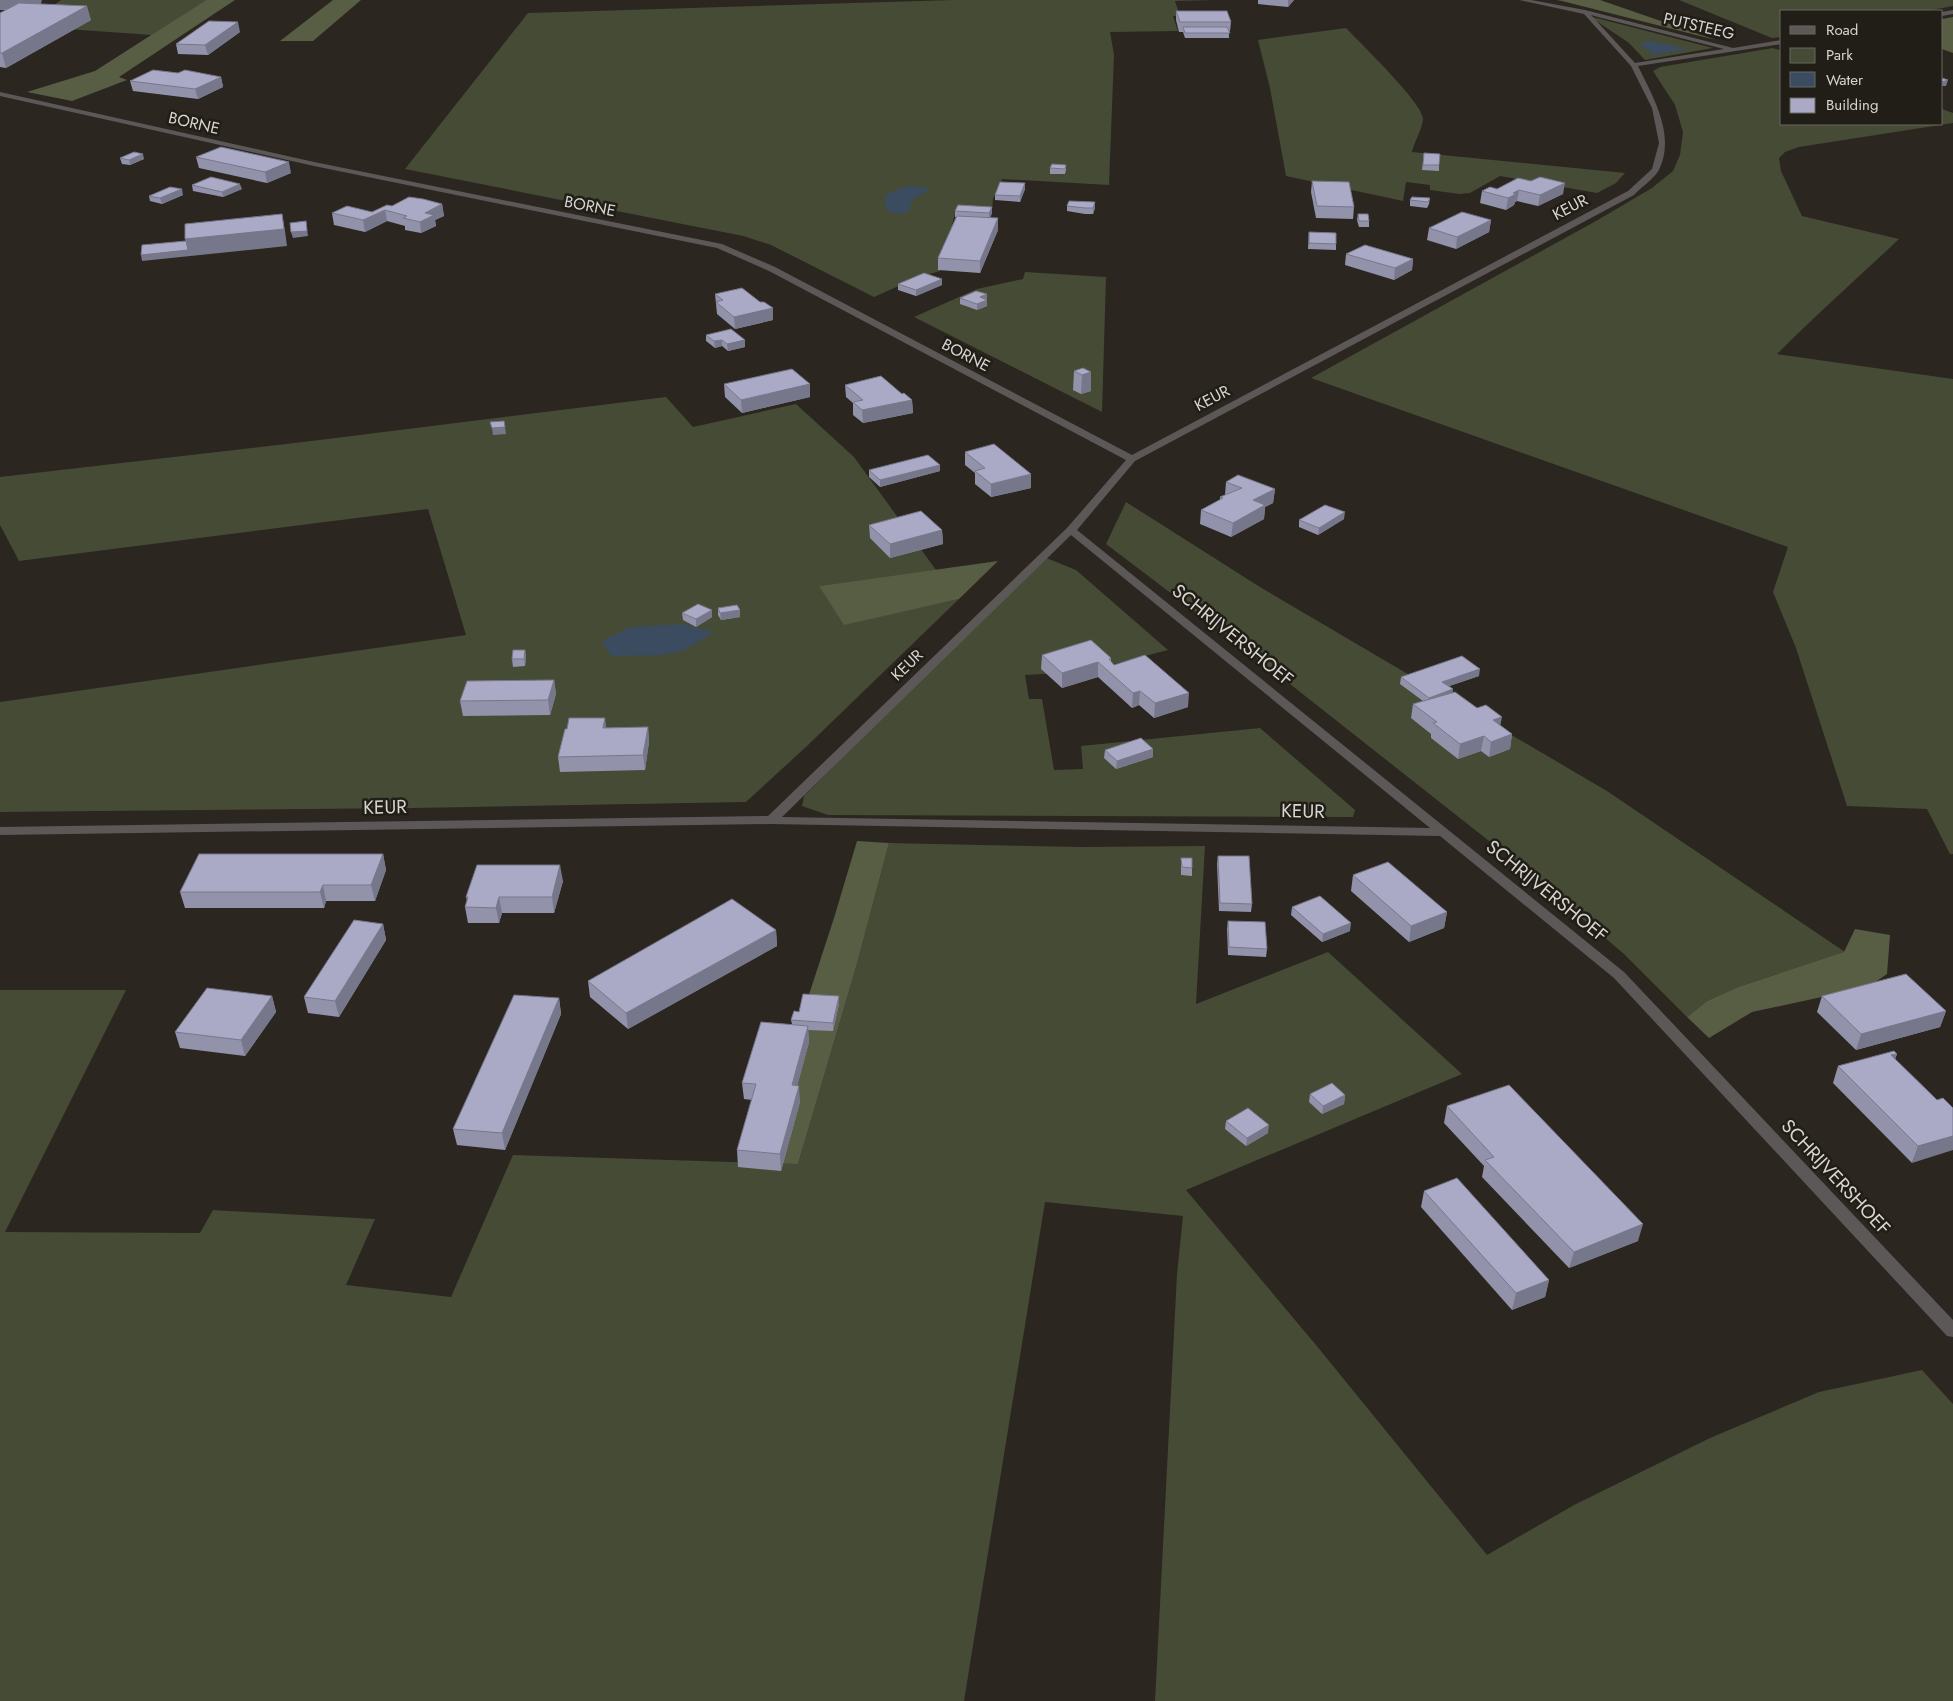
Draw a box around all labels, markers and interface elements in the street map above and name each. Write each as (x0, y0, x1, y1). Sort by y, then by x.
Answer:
street label: PUTSTEEG (1661, 7, 1737, 45)
legend (1780, 10, 1943, 125)
text: Road (1826, 19, 1858, 41)
text: Park (1826, 44, 1853, 66)
text: Water (1826, 69, 1864, 91)
text: Building (1826, 94, 1878, 116)
street label: BORNE (166, 106, 222, 140)
street label: KEUR (1548, 188, 1592, 226)
street label: BORNE (562, 190, 618, 222)
street label: BORNE (938, 333, 994, 377)
street label: KEUR (1190, 379, 1234, 417)
street label: SCHRIJVERSHOEF (1166, 577, 1300, 693)
street label: KEUR (886, 644, 928, 686)
street label: KEUR (363, 793, 407, 821)
street label: KEUR (1281, 797, 1325, 825)
street label: SCHRIJVERSHOEF (1480, 833, 1614, 949)
street label: SCHRIJVERSHOEF (1775, 1113, 1897, 1241)

